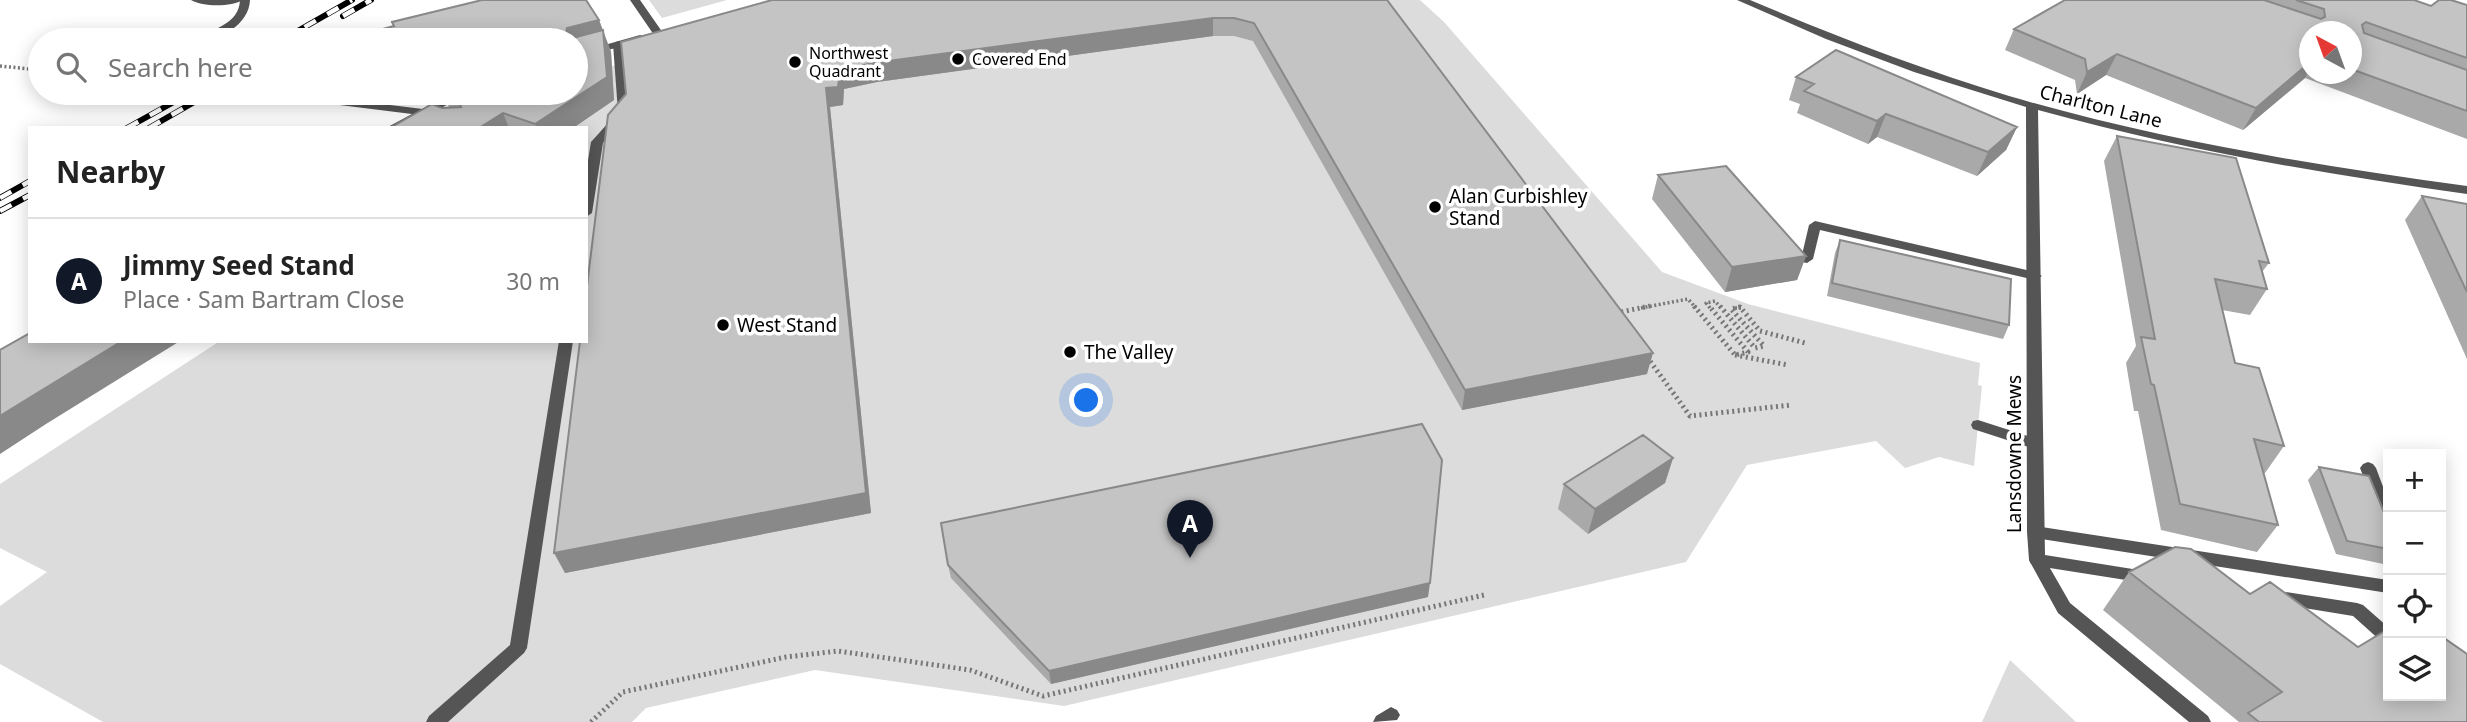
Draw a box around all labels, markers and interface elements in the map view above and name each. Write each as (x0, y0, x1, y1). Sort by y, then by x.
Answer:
north arrow (2299, 21, 2362, 84)
search box (28, 28, 588, 105)
place label: Northwest Quadrant (809, 42, 888, 82)
icon: search (52, 48, 90, 86)
place label: Covered End (972, 48, 1067, 70)
text: Search here (108, 49, 253, 85)
marker: Covered End (950, 51, 966, 67)
marker: Northwest Quadrant (787, 54, 803, 70)
street label: Charlton Lane (2037, 78, 2165, 134)
text: Nearby (56, 151, 165, 192)
place label: Alan Curbishley Stand (1449, 183, 1588, 231)
marker: Alan Curbishley Stand (1427, 199, 1443, 215)
text: Jimmy Seed Stand (123, 247, 355, 283)
text: A (71, 265, 87, 297)
text: 30 m (506, 265, 560, 297)
text: Place · Sam Bartram Close (123, 283, 404, 315)
place label: West Stand (737, 312, 837, 338)
marker: West Stand (715, 317, 731, 333)
place label: The Valley (1084, 339, 1174, 365)
marker: The Valley (1062, 344, 1078, 360)
street label: Lansdowne Mews (2001, 375, 2027, 533)
your location (1069, 383, 1103, 417)
map controls (2383, 449, 2446, 701)
button: + (2383, 449, 2446, 512)
pin: A (1167, 500, 1213, 558)
button: − (2383, 512, 2446, 575)
button: locate (2383, 575, 2446, 638)
button: layers (2383, 638, 2446, 701)

